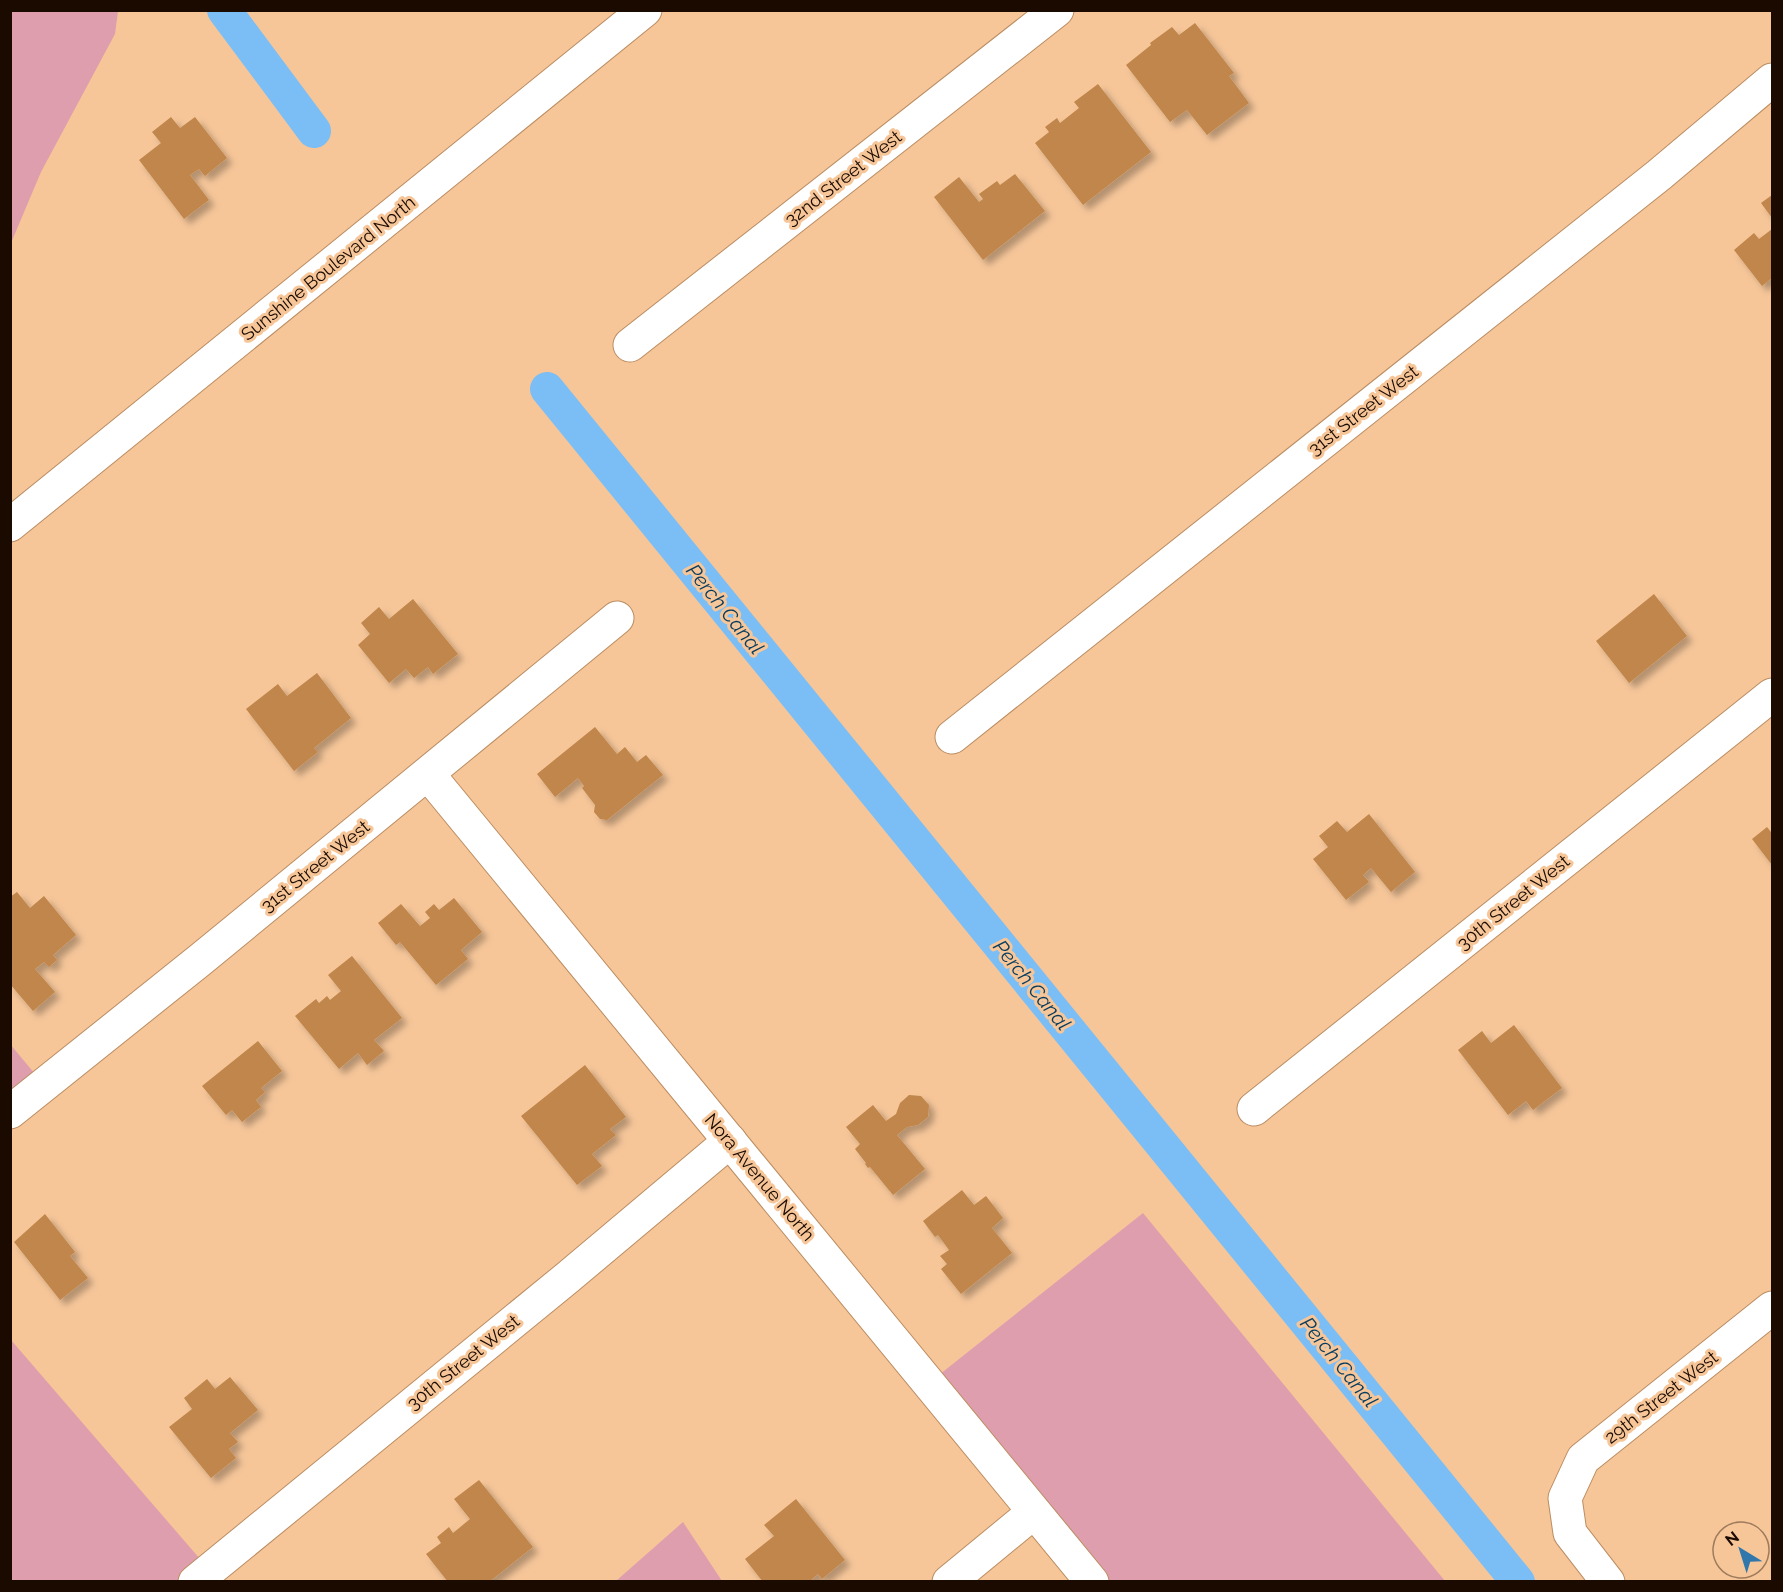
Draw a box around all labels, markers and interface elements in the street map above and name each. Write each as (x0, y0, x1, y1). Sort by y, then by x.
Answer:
street label: 32nd Street West (781, 126, 905, 230)
street label: Sunshine Boulevard North (237, 191, 419, 345)
street label: 31st Street West (1304, 361, 1422, 459)
water label: Perch Canal (681, 559, 769, 659)
street label: 31st Street West (257, 816, 373, 916)
street label: 30th Street West (1453, 850, 1573, 954)
water label: Perch Canal (988, 935, 1076, 1035)
street label: Nora Avenue North (701, 1109, 819, 1245)
street label: 30th Street West (403, 1310, 523, 1414)
water label: Perch Canal (1295, 1312, 1383, 1412)
street label: 29th Street West (1600, 1346, 1722, 1448)
north arrow (1711, 1520, 1771, 1580)
text: N (1721, 1527, 1743, 1550)

